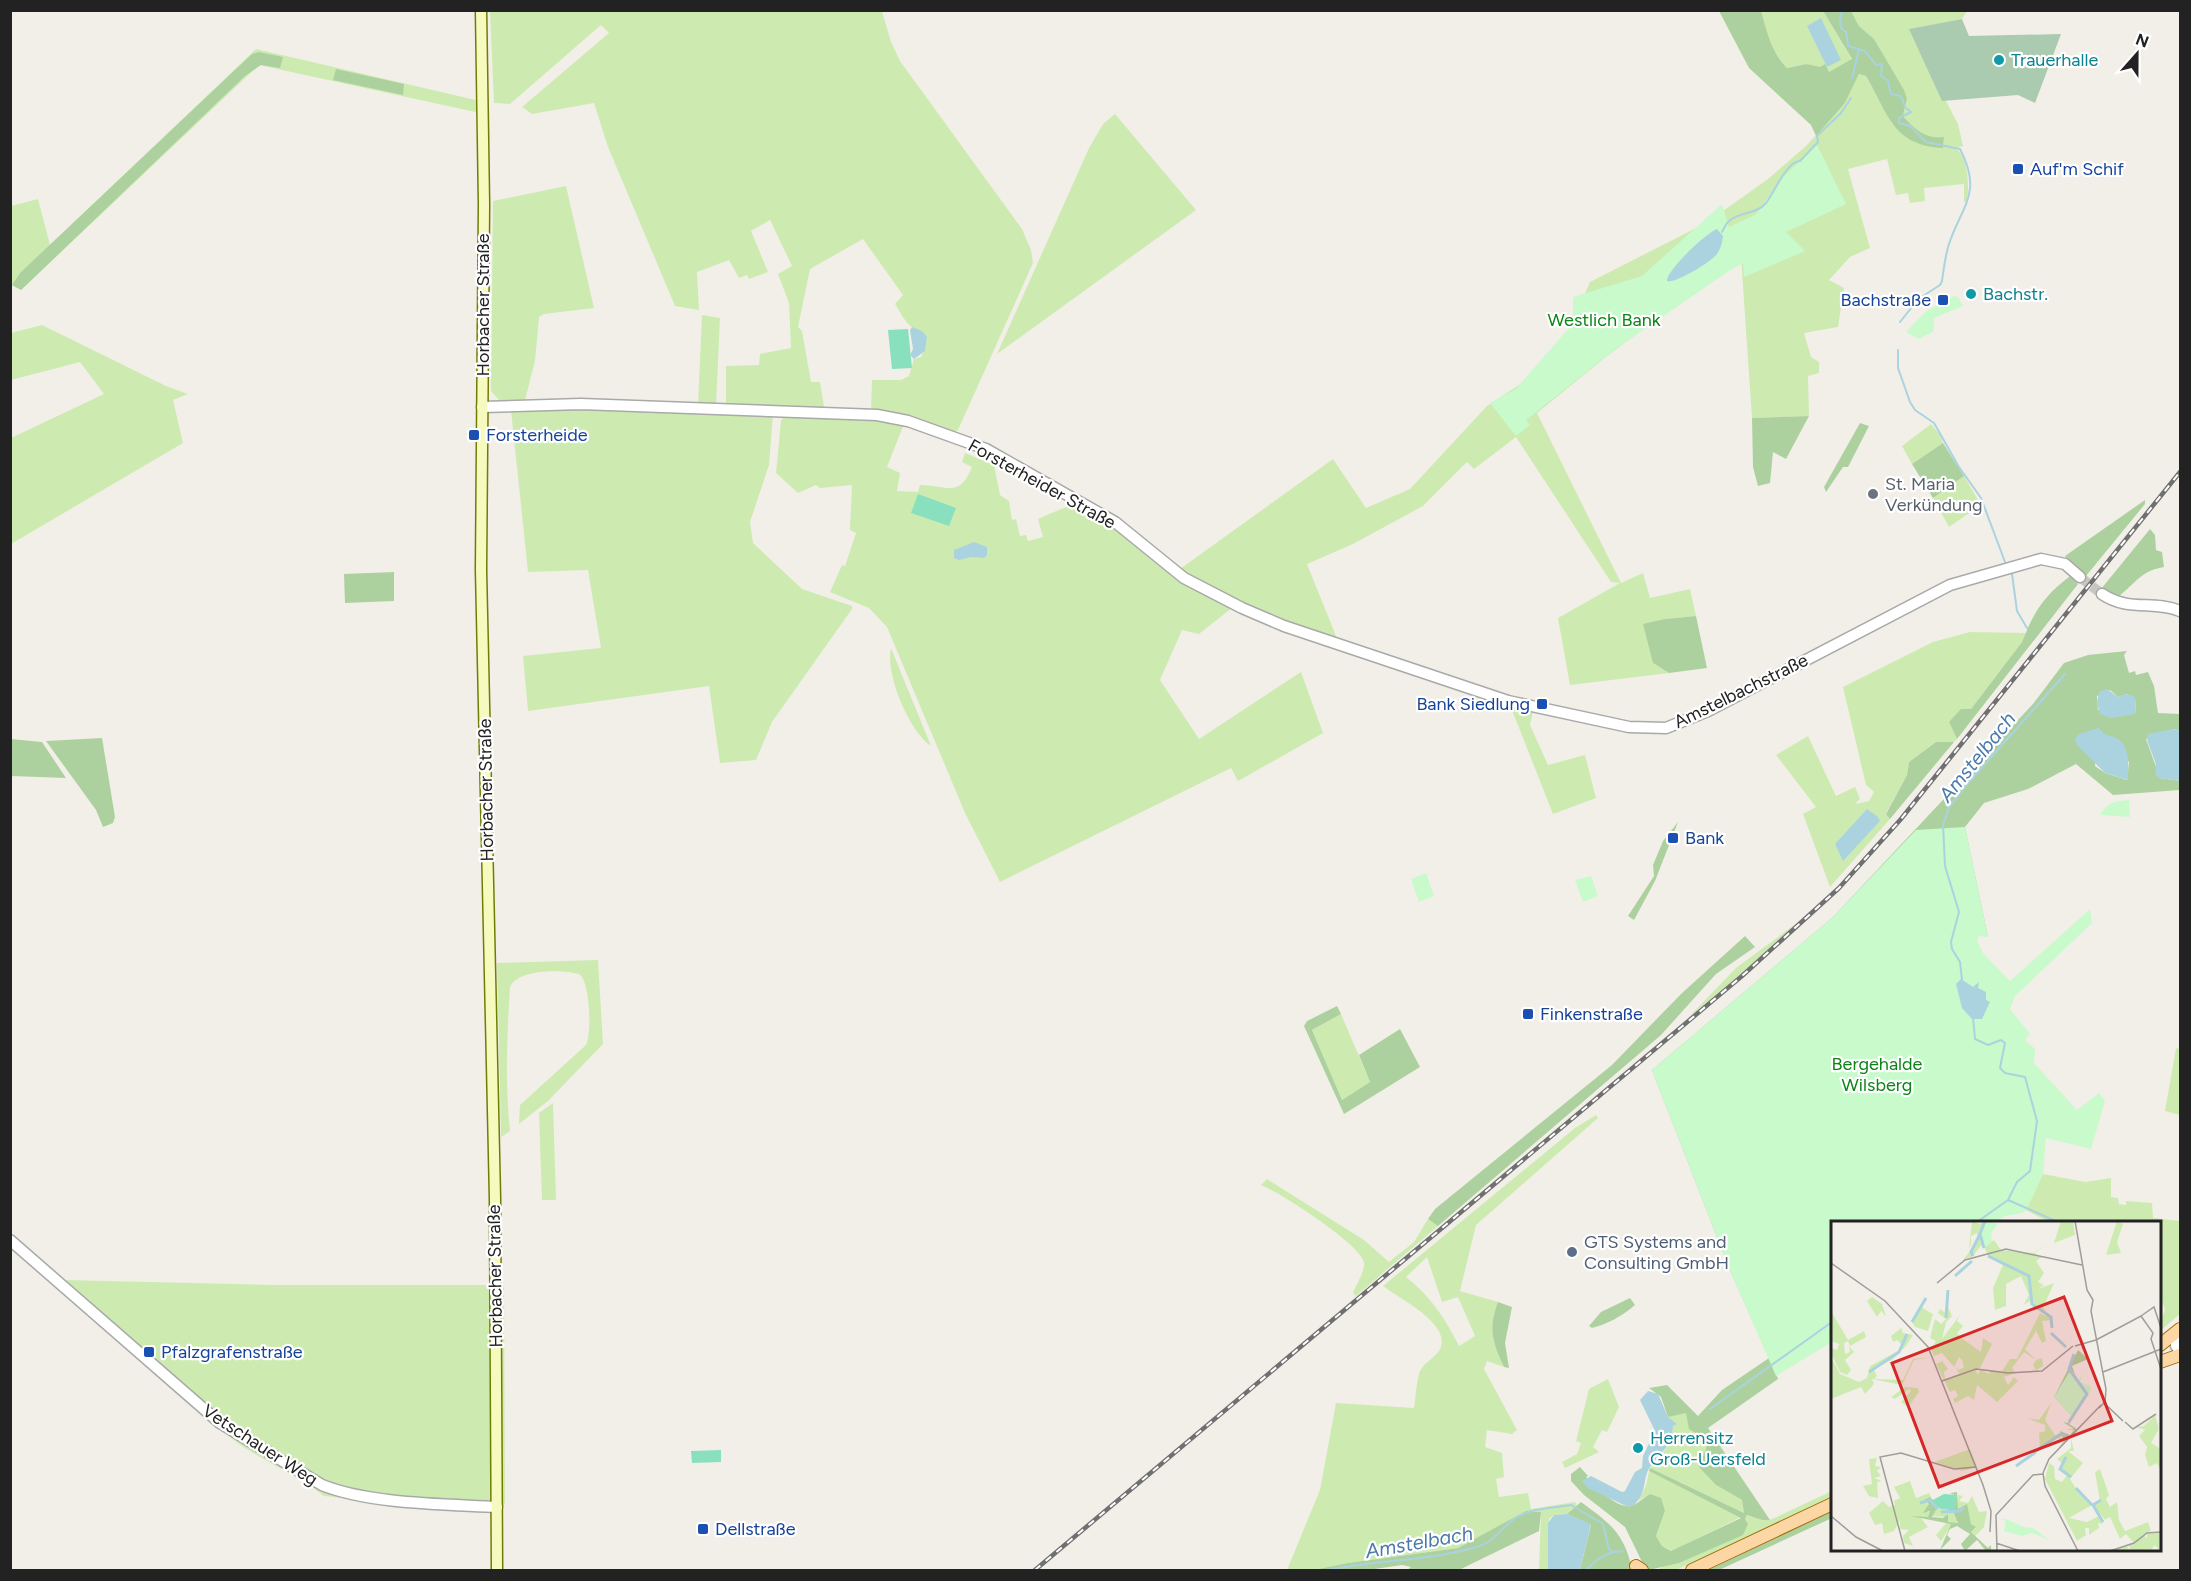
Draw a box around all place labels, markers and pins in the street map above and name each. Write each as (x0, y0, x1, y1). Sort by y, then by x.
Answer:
place label: Trauerhalle (2011, 49, 2098, 71)
marker: Trauerhalle (1992, 53, 2006, 67)
place label: Auf'm Schif (2030, 158, 2124, 180)
marker: Auf'm Schif (2011, 162, 2025, 176)
place label: Bachstr. (1983, 283, 2048, 305)
marker: Bachstr. (1964, 287, 1978, 301)
place label: Bachstraße (1841, 289, 1931, 311)
marker: Bachstraße (1936, 293, 1950, 307)
place label: Forsterheide (486, 424, 588, 446)
marker: Forsterheide (467, 428, 481, 442)
place label: St. Maria Verkündung (1885, 473, 1983, 516)
marker: St. Maria Verkündung (1866, 487, 1880, 501)
place label: Bank Siedlung (1416, 693, 1530, 715)
marker: Bank Siedlung (1535, 697, 1549, 711)
place label: Bank (1685, 827, 1724, 849)
marker: Bank (1666, 831, 1680, 845)
place label: Finkenstraße (1540, 1003, 1643, 1025)
marker: Finkenstraße (1521, 1007, 1535, 1021)
place label: GTS Systems and Consulting GmbH (1584, 1231, 1729, 1274)
marker: GTS Systems and Consulting GmbH (1565, 1245, 1579, 1259)
place label: Pfalzgrafenstraße (161, 1341, 303, 1363)
marker: Pfalzgrafenstraße (142, 1345, 156, 1359)
place label: Herrensitz Groß-Uersfeld (1650, 1427, 1766, 1470)
marker: Herrensitz Groß-Uersfeld (1631, 1441, 1645, 1455)
place label: Dellstraße (715, 1518, 796, 1540)
marker: Dellstraße (696, 1522, 710, 1536)

